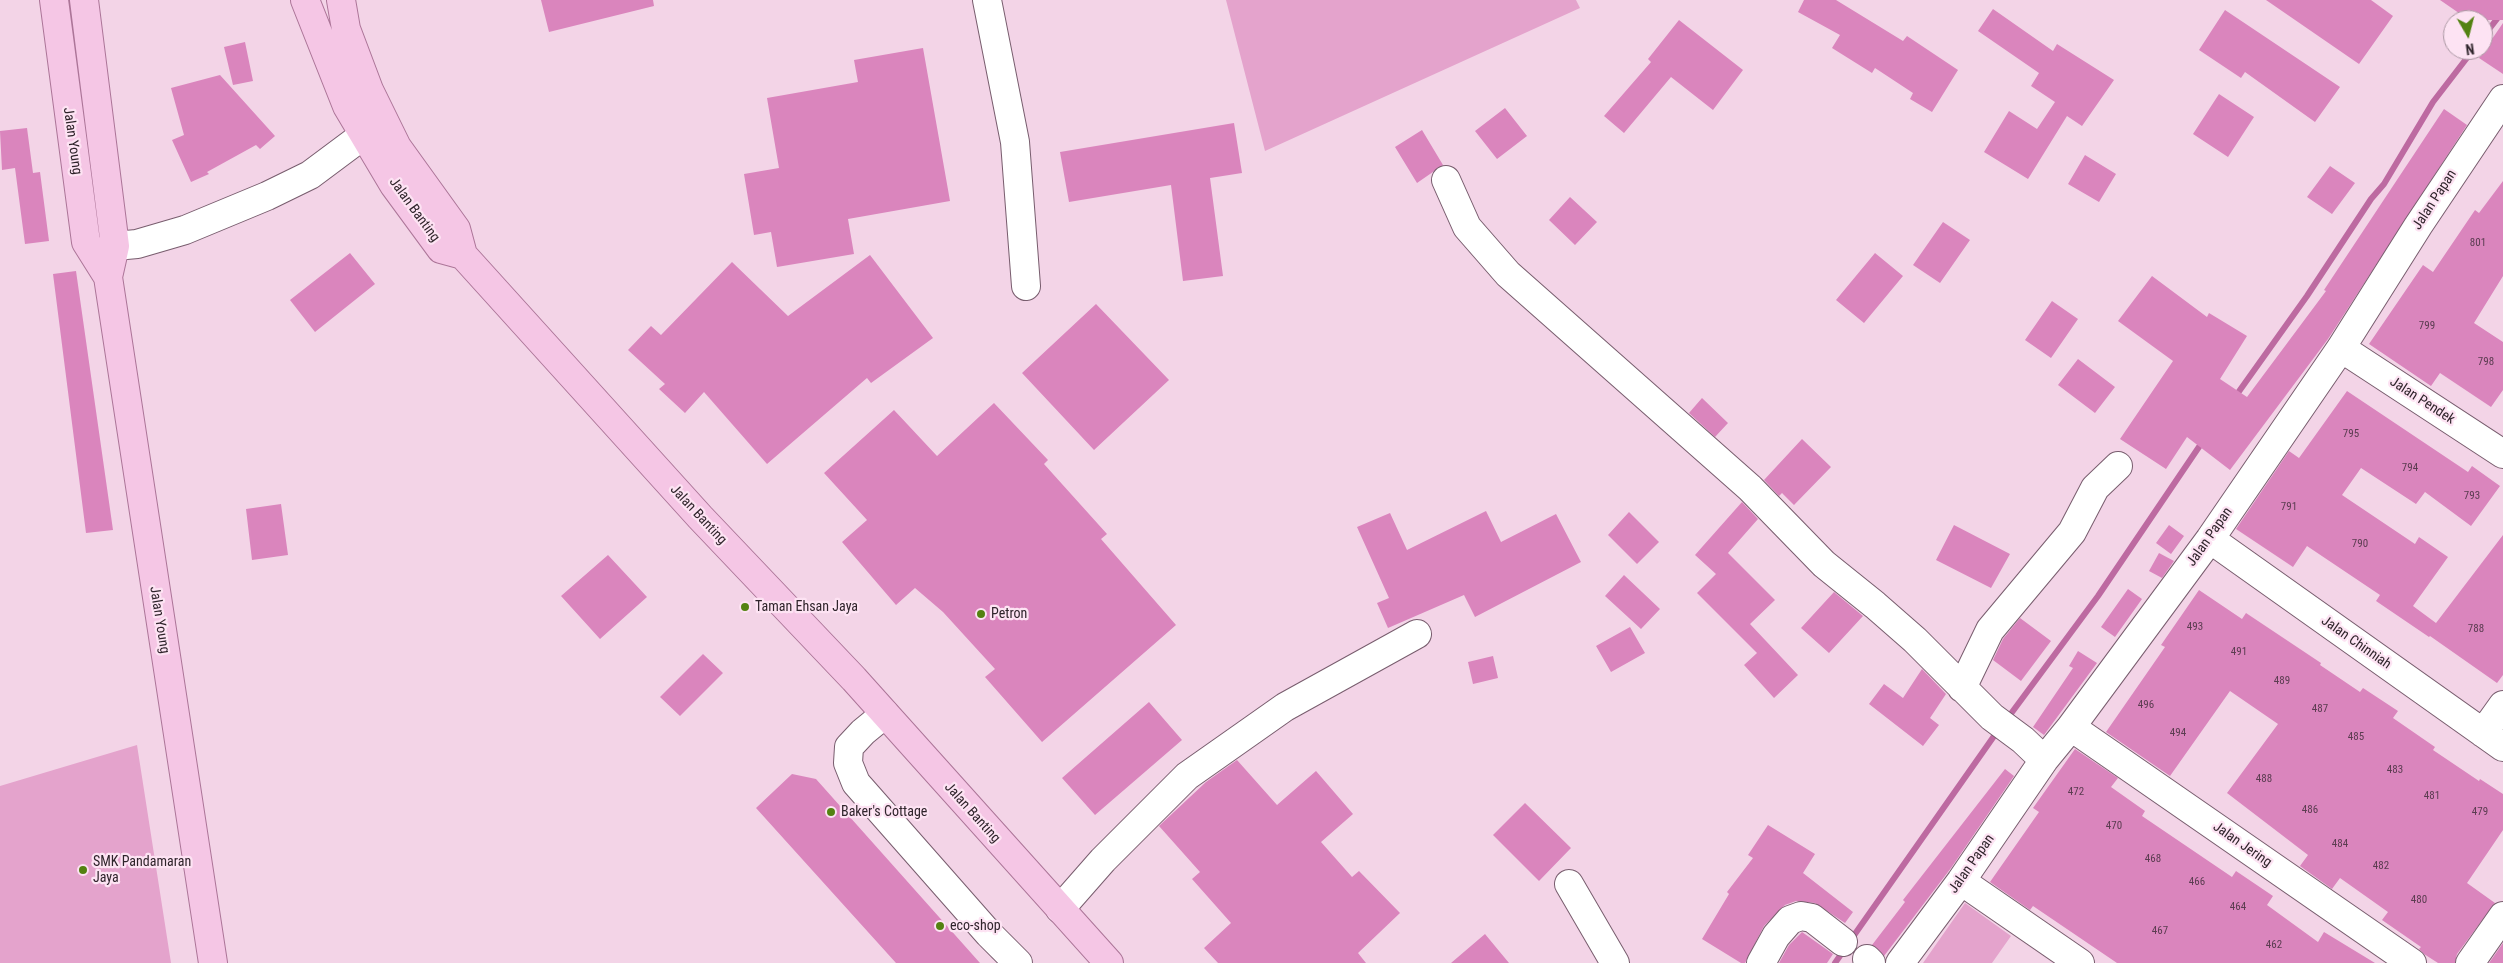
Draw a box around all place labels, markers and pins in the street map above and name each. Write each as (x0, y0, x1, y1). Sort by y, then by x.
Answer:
place label: Taman Ehsan Jaya (755, 599, 858, 615)
marker: Taman Ehsan Jaya (739, 601, 751, 613)
place label: Petron (991, 606, 1027, 622)
marker: Petron (975, 608, 987, 620)
place label: Baker's Cottage (841, 804, 927, 820)
marker: Baker's Cottage (825, 806, 837, 818)
place label: SMK Pandamaran Jaya (93, 854, 191, 886)
marker: SMK Pandamaran Jaya (77, 864, 89, 876)
place label: eco-shop (950, 918, 1001, 934)
marker: eco-shop (934, 920, 946, 932)

